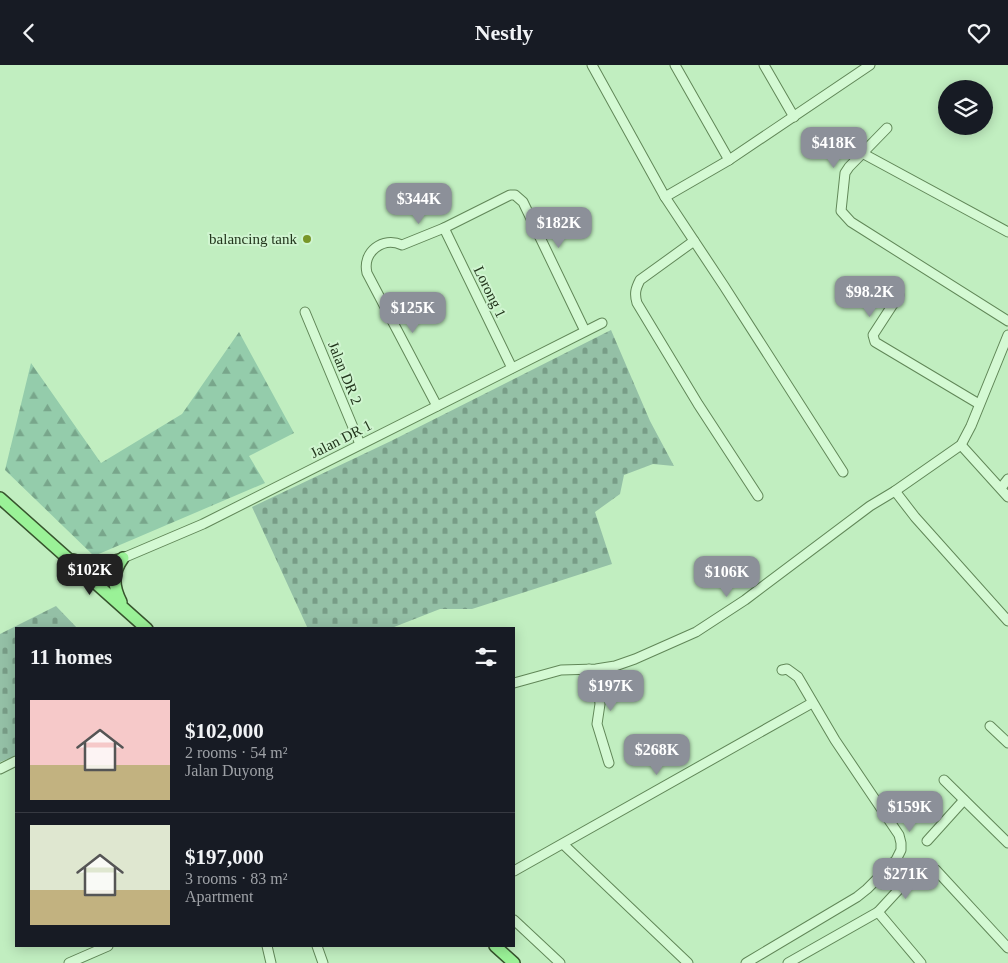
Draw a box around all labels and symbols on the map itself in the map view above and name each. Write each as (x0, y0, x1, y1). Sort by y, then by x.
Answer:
pin: $418K (799, 127, 869, 169)
pin: $344K (384, 183, 454, 225)
pin: $182K (524, 207, 594, 249)
place label: balancing tank (209, 231, 297, 247)
marker: balancing tank (301, 233, 313, 245)
street label: Lorong 1 (471, 264, 509, 320)
pin: $98.2K (829, 275, 911, 318)
pin: $125K (378, 291, 448, 334)
street label: Jalan DR 2 (325, 339, 365, 407)
street label: Jalan DR 1 (308, 417, 374, 461)
pin: $102K (55, 553, 125, 596)
pin: $106K (692, 555, 762, 598)
pin: $197K (576, 669, 646, 712)
pin: $268K (622, 733, 692, 776)
pin: $159K (875, 791, 945, 833)
pin: $271K (871, 857, 941, 900)

